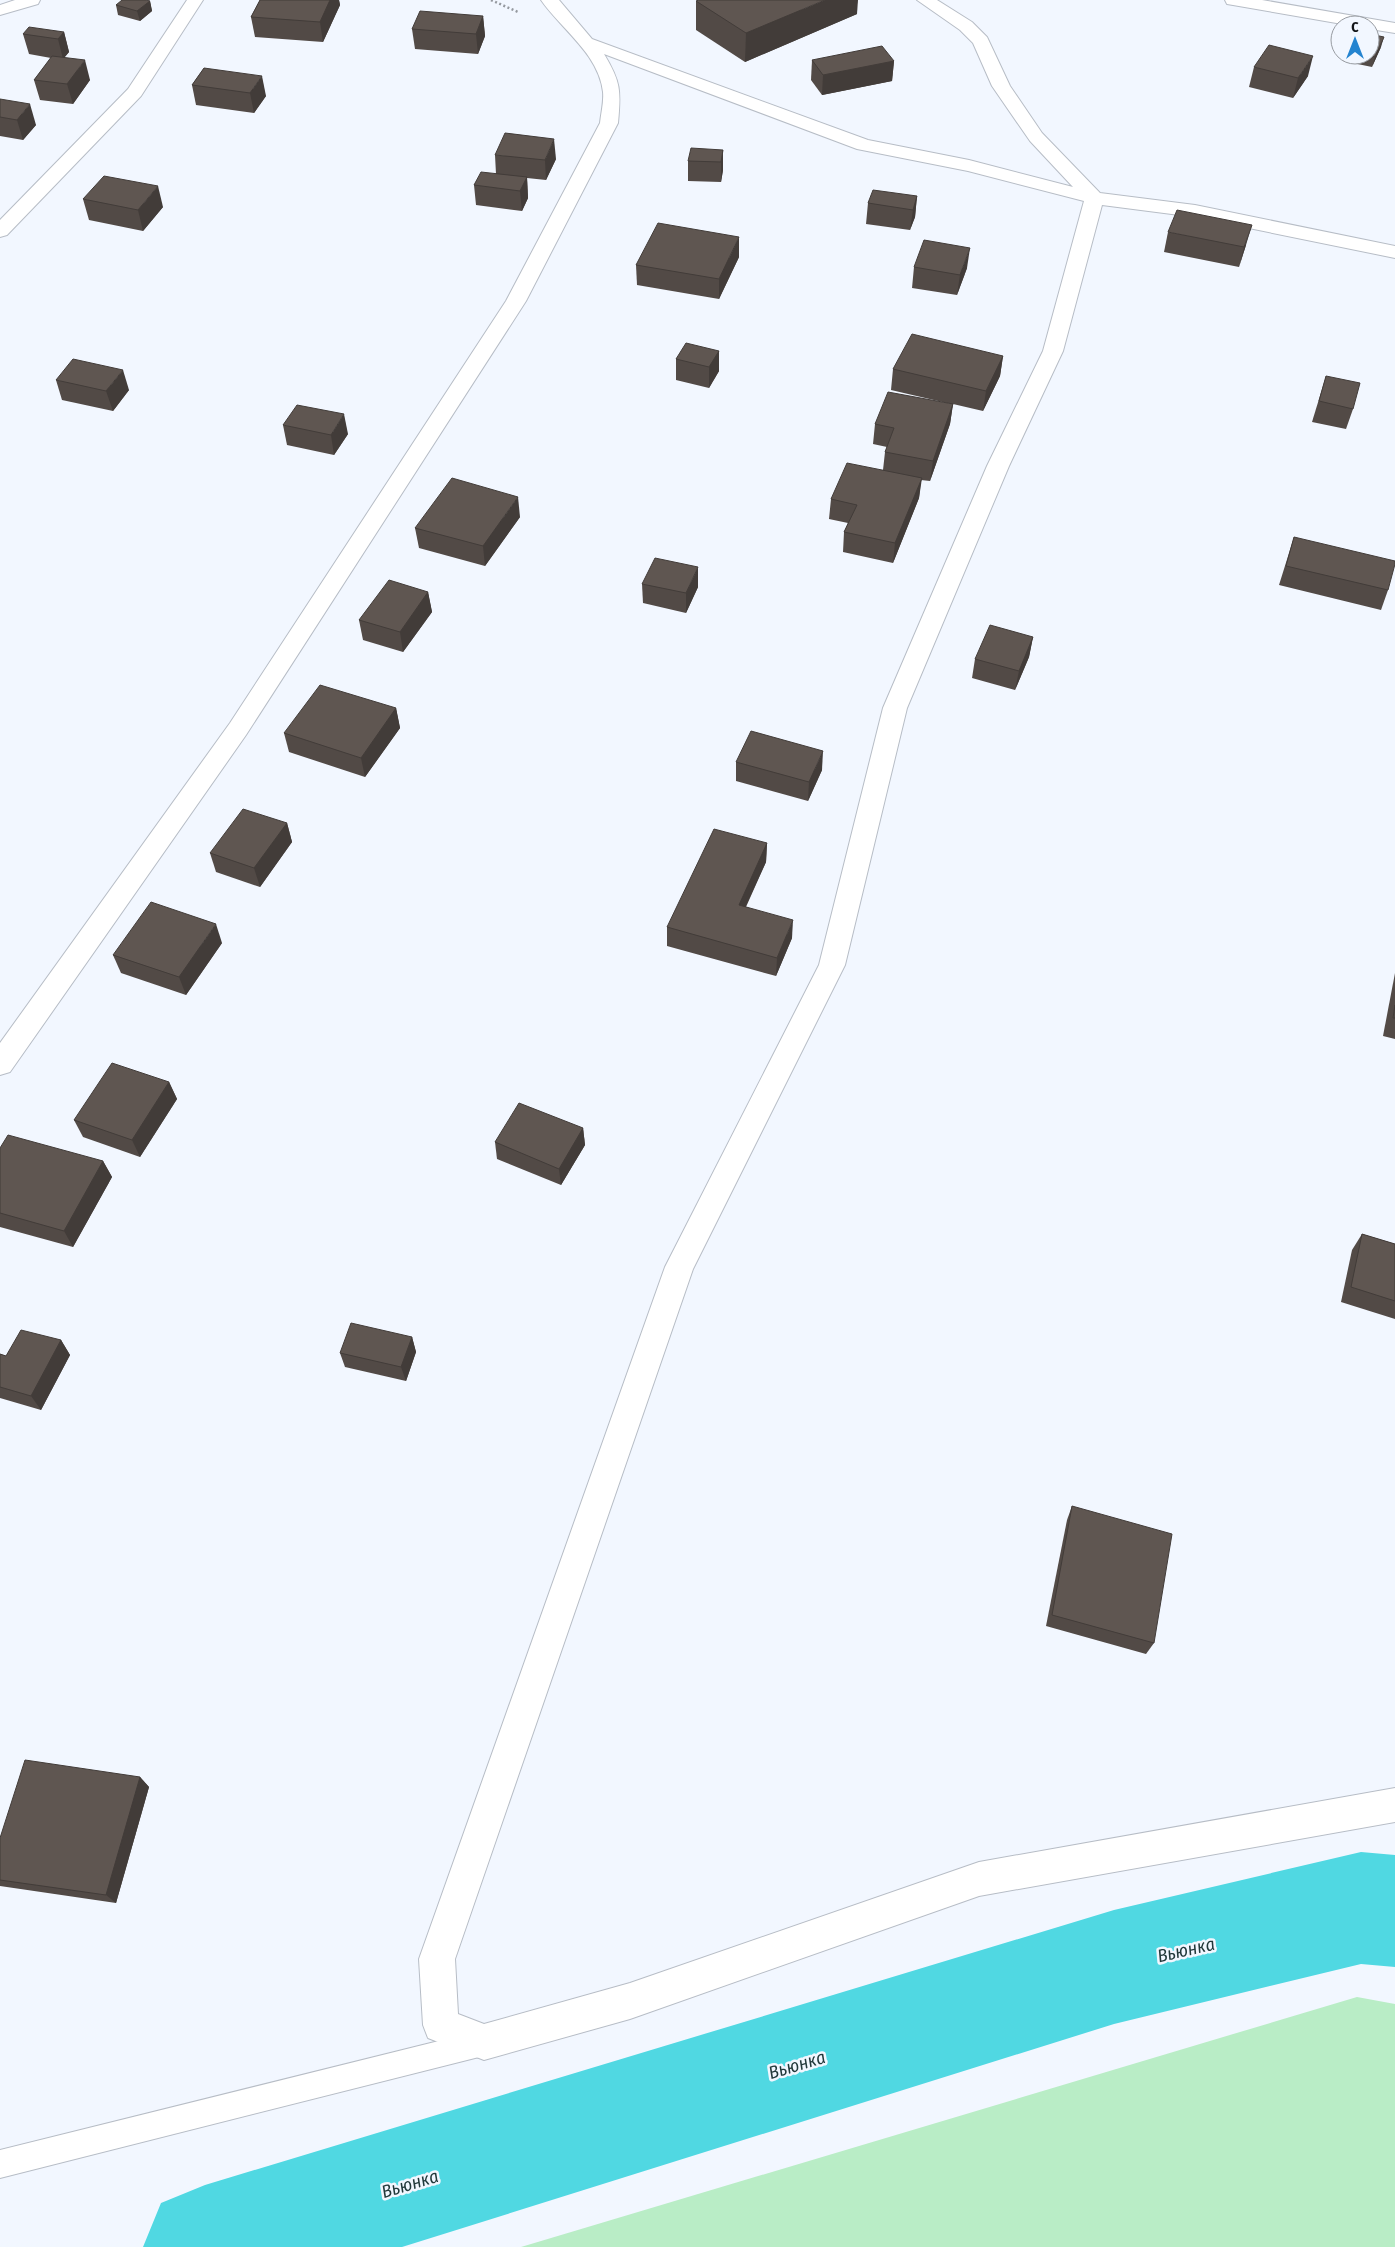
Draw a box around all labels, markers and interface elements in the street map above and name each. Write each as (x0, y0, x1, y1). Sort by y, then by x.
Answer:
north arrow (1330, 15, 1380, 65)
text: С (1351, 19, 1359, 36)
water label: Вьюнка (1155, 1933, 1217, 1967)
water label: Вьюнка (766, 2046, 828, 2084)
water label: Вьюнка (379, 2165, 441, 2203)

